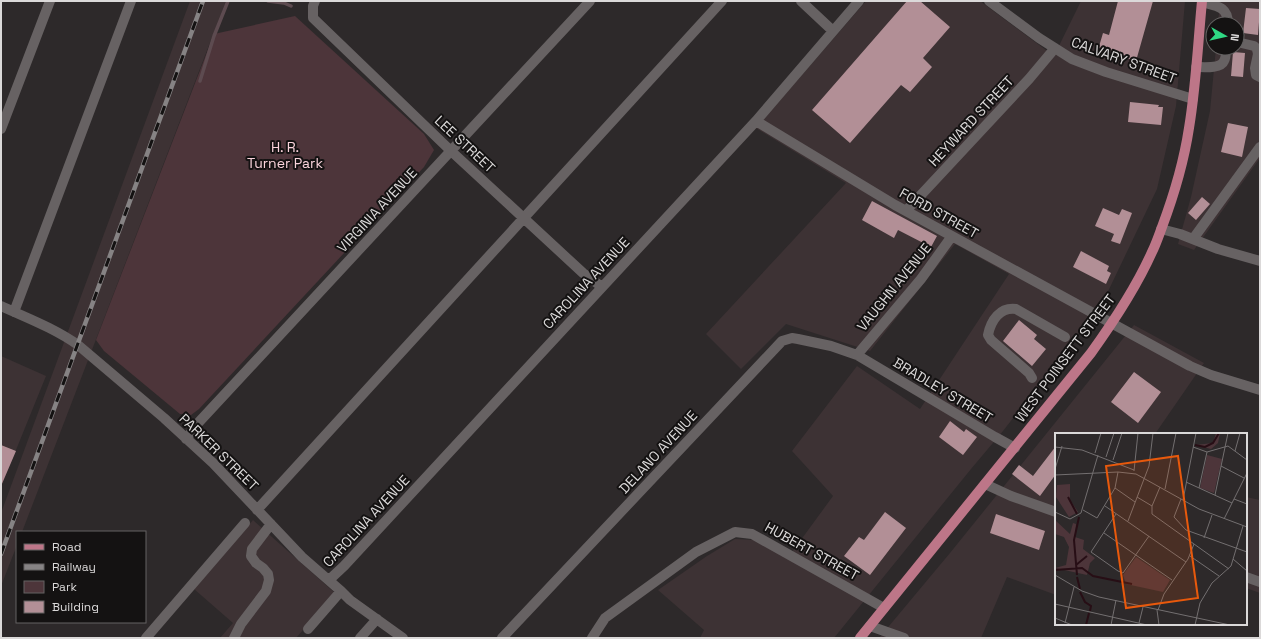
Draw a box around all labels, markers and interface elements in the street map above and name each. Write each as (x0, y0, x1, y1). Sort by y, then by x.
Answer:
north arrow (1205, 16, 1245, 56)
street label: CALVARY STREET (1069, 33, 1179, 87)
text: N (1227, 33, 1242, 42)
street label: HEYWARD STREET (924, 72, 1018, 170)
street label: LEE STREET (431, 111, 499, 177)
park label: H. R. Turner Park (247, 138, 323, 172)
street label: VIRGINIA AVENUE (333, 164, 421, 256)
street label: FORD STREET (896, 184, 982, 242)
street label: CAROLINA AVENUE (539, 233, 633, 333)
street label: VAUGHN AVENUE (853, 239, 935, 335)
street label: WEST POINSETT STREET (1011, 290, 1119, 426)
street label: BRADLEY STREET (890, 353, 996, 427)
street label: DELANO AVENUE (615, 407, 701, 497)
street label: PARKER STREET (176, 410, 262, 494)
inset map (1055, 433, 1247, 625)
street label: CAROLINA AVENUE (319, 471, 413, 571)
street label: HUBERT STREET (762, 518, 862, 584)
legend (16, 531, 146, 623)
text: Road (52, 539, 81, 555)
text: Railway (52, 559, 96, 575)
text: Park (52, 579, 77, 595)
text: Building (52, 599, 99, 615)

